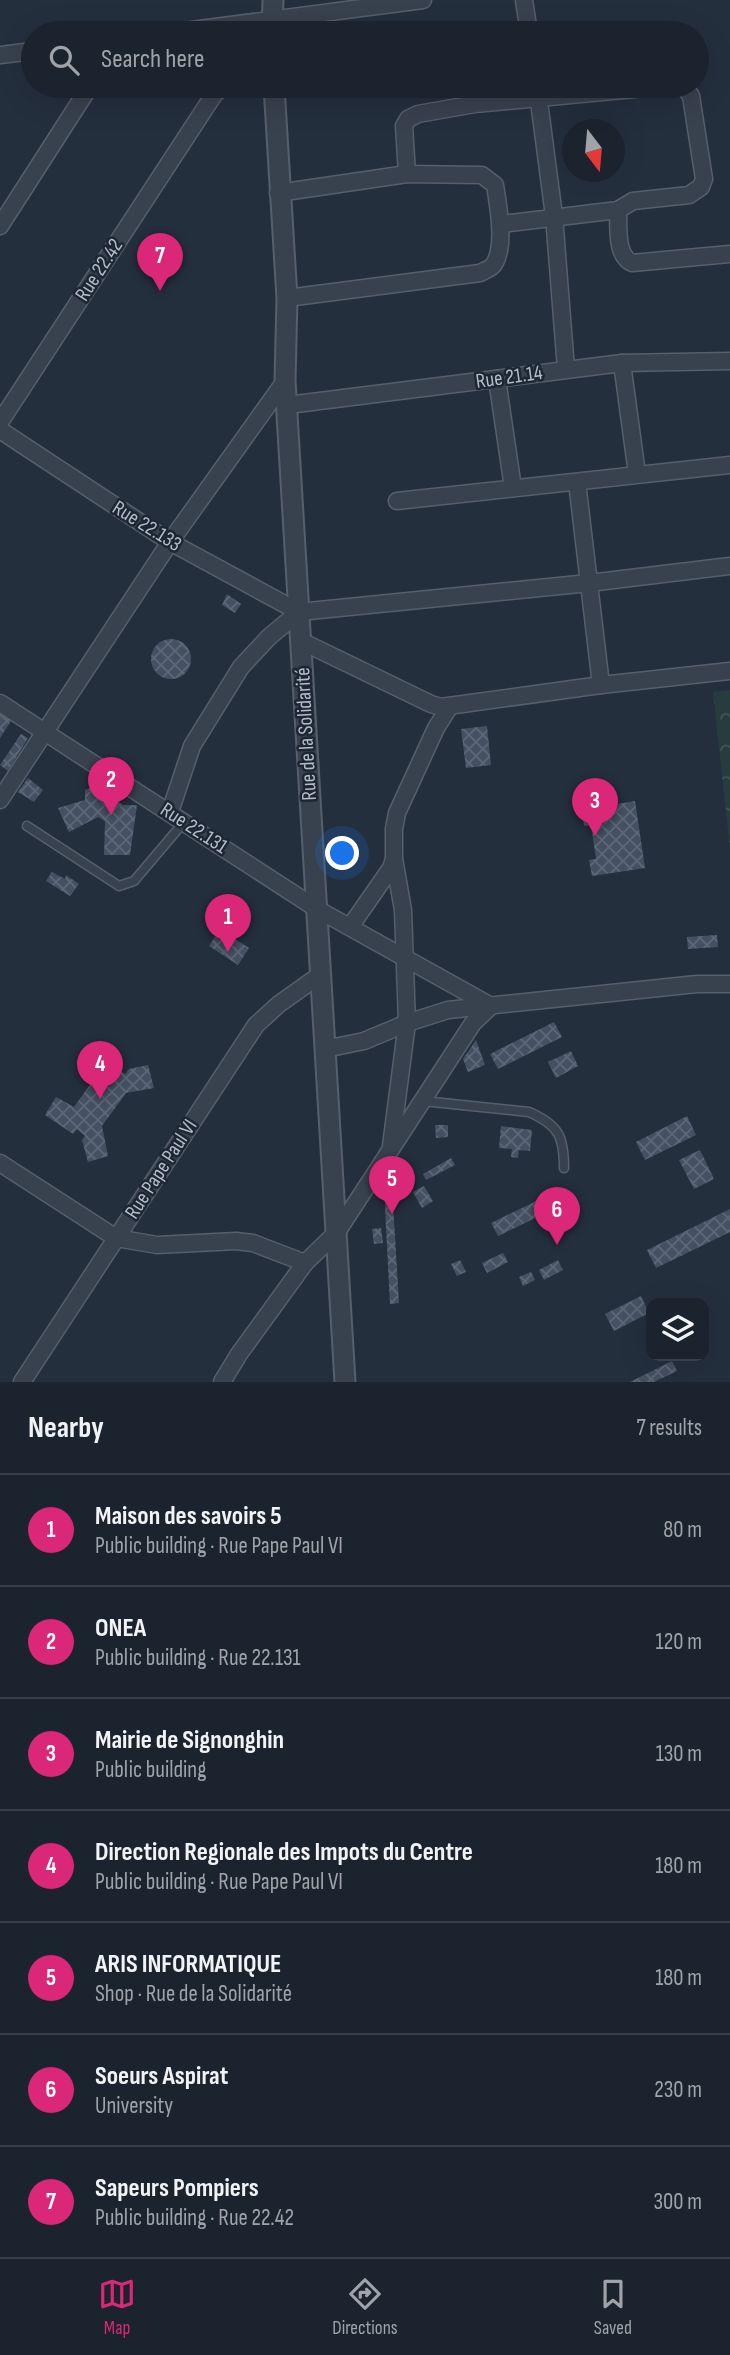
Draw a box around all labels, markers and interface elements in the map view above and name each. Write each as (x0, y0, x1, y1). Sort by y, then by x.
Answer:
search box (21, 21, 709, 98)
icon: search (45, 41, 83, 79)
text: Search here (101, 44, 204, 75)
north arrow (562, 119, 625, 182)
pin: 7 (137, 233, 183, 291)
street label: Rue 22.42 (70, 234, 128, 306)
street label: Rue 21.14 (474, 360, 544, 394)
street label: Rue 22.133 (108, 495, 186, 557)
street label: Rue de la Solidarité (290, 667, 322, 801)
pin: 2 (88, 757, 134, 815)
pin: 3 (572, 778, 618, 836)
street label: Rue 22.131 (156, 797, 233, 859)
your location (325, 836, 359, 870)
pin: 1 (205, 894, 251, 952)
pin: 4 (77, 1041, 123, 1099)
street label: Rue Pape Paul VI (120, 1114, 202, 1224)
pin: 5 (369, 1156, 415, 1214)
pin: 6 (534, 1187, 580, 1245)
map controls (646, 1298, 709, 1361)
button: layers (646, 1298, 709, 1361)
text: Nearby (28, 1410, 104, 1446)
text: 7 results (636, 1414, 702, 1442)
text: Maison des savoirs 5 (95, 1501, 282, 1532)
text: 1 (46, 1516, 56, 1544)
text: 80 m (663, 1516, 702, 1544)
text: Public building · Rue Pape Paul VI (95, 1532, 343, 1560)
text: ONEA (95, 1613, 146, 1644)
text: 2 (46, 1628, 56, 1656)
text: 120 m (656, 1628, 702, 1656)
text: Public building · Rue 22.131 (95, 1644, 301, 1672)
text: Mairie de Signonghin (95, 1725, 284, 1756)
text: 3 (46, 1740, 56, 1768)
text: 130 m (656, 1740, 702, 1768)
text: Public building (95, 1756, 206, 1784)
text: Direction Regionale des Impots du Centre (95, 1837, 473, 1868)
text: 4 (46, 1852, 56, 1880)
text: 180 m (655, 1852, 702, 1880)
text: Public building · Rue Pape Paul VI (95, 1868, 343, 1896)
text: ARIS INFORMATIQUE (95, 1949, 281, 1980)
text: 5 (46, 1964, 56, 1992)
text: 180 m (655, 1964, 702, 1992)
text: Shop · Rue de la Solidarité (95, 1980, 292, 2008)
text: Soeurs Aspirat (95, 2061, 228, 2092)
text: 6 (46, 2076, 56, 2104)
text: 230 m (654, 2076, 702, 2104)
text: University (95, 2092, 173, 2120)
text: Sapeurs Pompiers (95, 2173, 259, 2204)
text: 7 (46, 2188, 56, 2216)
text: 300 m (653, 2188, 702, 2216)
text: Public building · Rue 22.42 (95, 2204, 294, 2232)
tab: Map (98, 2275, 136, 2340)
tab: Directions (332, 2275, 398, 2340)
tab: Saved (594, 2275, 632, 2340)

